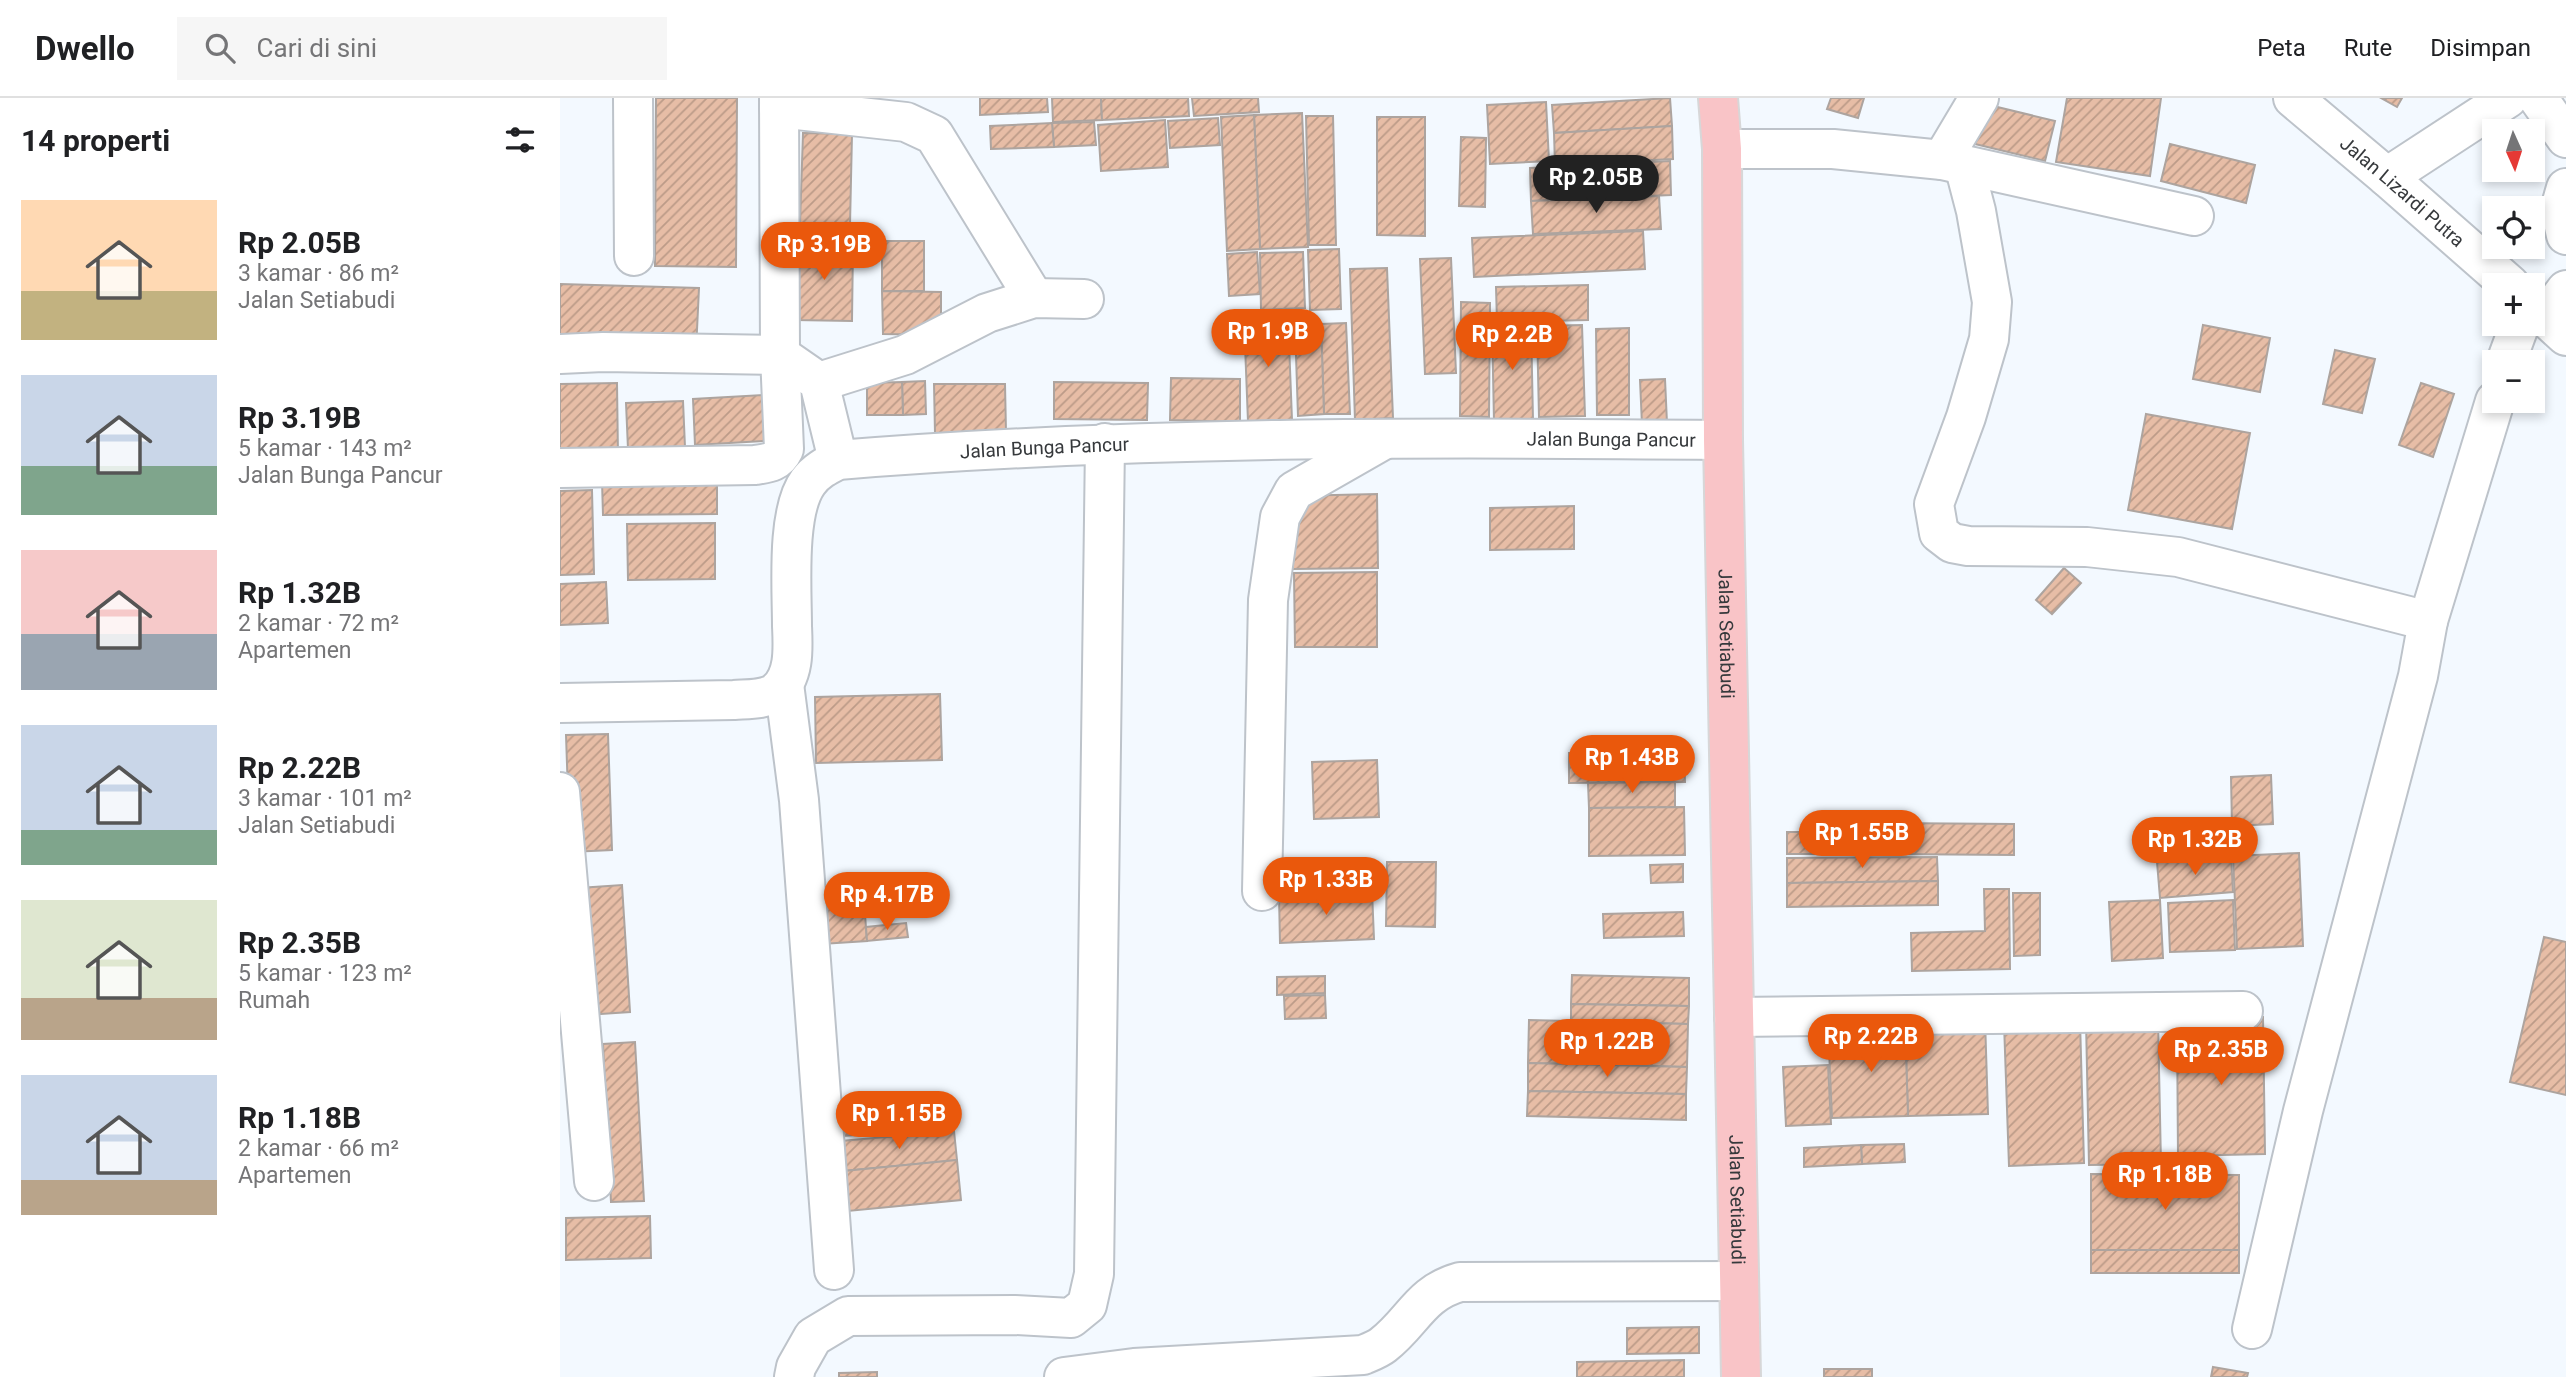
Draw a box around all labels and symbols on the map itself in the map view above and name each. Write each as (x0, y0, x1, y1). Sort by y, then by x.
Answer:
north arrow (2482, 119, 2544, 182)
street label: Jalan Lizardi Putra (2335, 132, 2469, 252)
pin: Rp 2.05B (1524, 156, 1668, 215)
pin: Rp 3.19B (752, 222, 896, 282)
pin: Rp 1.9B (1203, 310, 1333, 369)
pin: Rp 2.2B (1447, 313, 1577, 372)
street label: Jalan Bunga Pancur (1527, 428, 1696, 452)
street label: Jalan Bunga Pancur (959, 433, 1130, 463)
street label: Jalan Setiabudi (1713, 569, 1739, 699)
pin: Rp 1.43B (1560, 736, 1704, 795)
pin: Rp 1.55B (1790, 810, 1934, 870)
pin: Rp 1.32B (2123, 818, 2267, 877)
pin: Rp 1.33B (1254, 858, 1398, 917)
pin: Rp 4.17B (815, 872, 959, 932)
pin: Rp 2.22B (1799, 1014, 1943, 1074)
pin: Rp 1.22B (1535, 1020, 1679, 1079)
pin: Rp 2.35B (2149, 1028, 2293, 1087)
pin: Rp 1.15B (827, 1091, 971, 1151)
street label: Jalan Setiabudi (1724, 1134, 1750, 1265)
pin: Rp 1.18B (2093, 1152, 2237, 1212)

